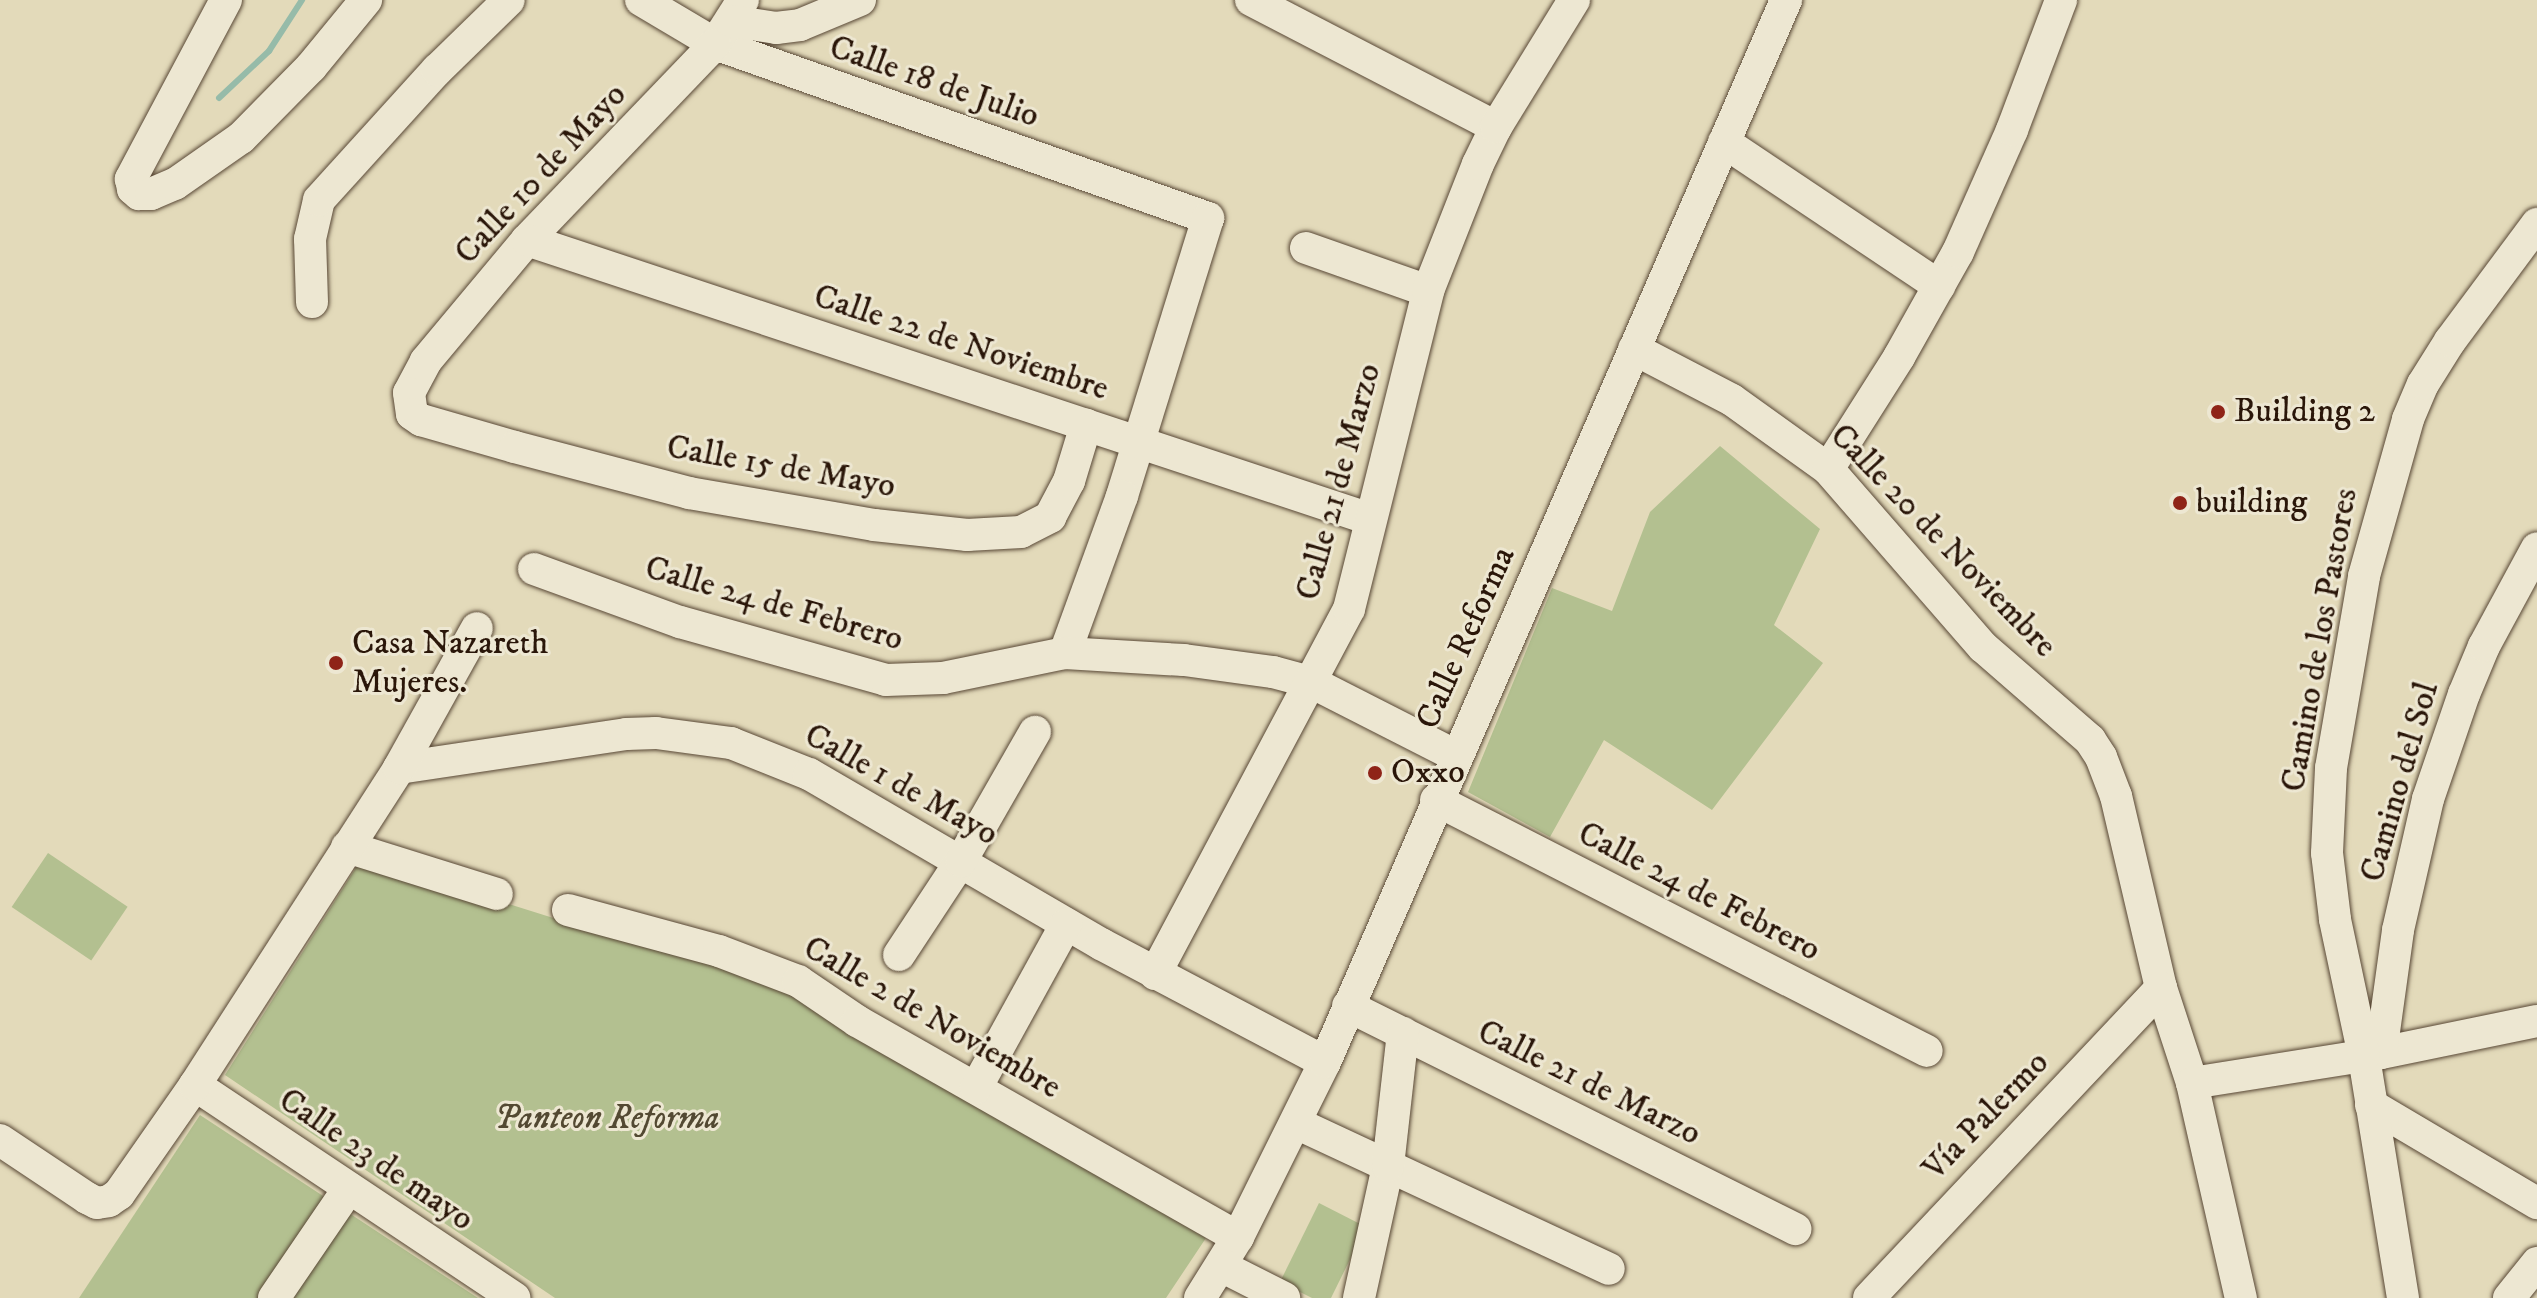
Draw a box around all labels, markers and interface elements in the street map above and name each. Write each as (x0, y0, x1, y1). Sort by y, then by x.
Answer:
street label: Calle 18 de Julio (824, 27, 1044, 137)
street label: Calle 10 de Mayo (447, 75, 635, 273)
street label: Calle 22 de Noviembre (809, 276, 1113, 410)
street label: Calle 21 de Marzo (1288, 359, 1390, 605)
place label: Building 2 (2234, 392, 2375, 432)
marker: Building 2 (2209, 403, 2227, 421)
street label: Calle 20 de Noviembre (1821, 416, 2065, 666)
street label: Calle 15 de Mayo (664, 427, 898, 507)
place label: building (2196, 483, 2307, 523)
street label: Camino de los Pastores (2273, 485, 2367, 795)
marker: building (2171, 494, 2189, 512)
street label: Calle Reforma (1408, 541, 1524, 735)
street label: Calle 24 de Febrero (640, 548, 908, 660)
place label: Casa Nazareth Mujeres. (352, 623, 548, 702)
marker: Casa Nazareth Mujeres. (327, 654, 345, 672)
street label: Camino del Sol (2352, 677, 2448, 887)
street label: Calle 1 de Mayo (797, 715, 1005, 855)
place label: Oxxo (1391, 753, 1465, 793)
marker: Oxxo (1366, 764, 1384, 782)
street label: Calle 24 de Febrero (1571, 813, 1827, 971)
street label: Calle 2 de Noviembre (796, 928, 1068, 1108)
street label: Calle 21 de Marzo (1471, 1011, 1707, 1155)
street label: Vía Palermo (1914, 1043, 2058, 1189)
street label: Calle 23 de mayo (271, 1080, 481, 1240)
park label: Panteon Reforma (494, 1099, 720, 1139)

